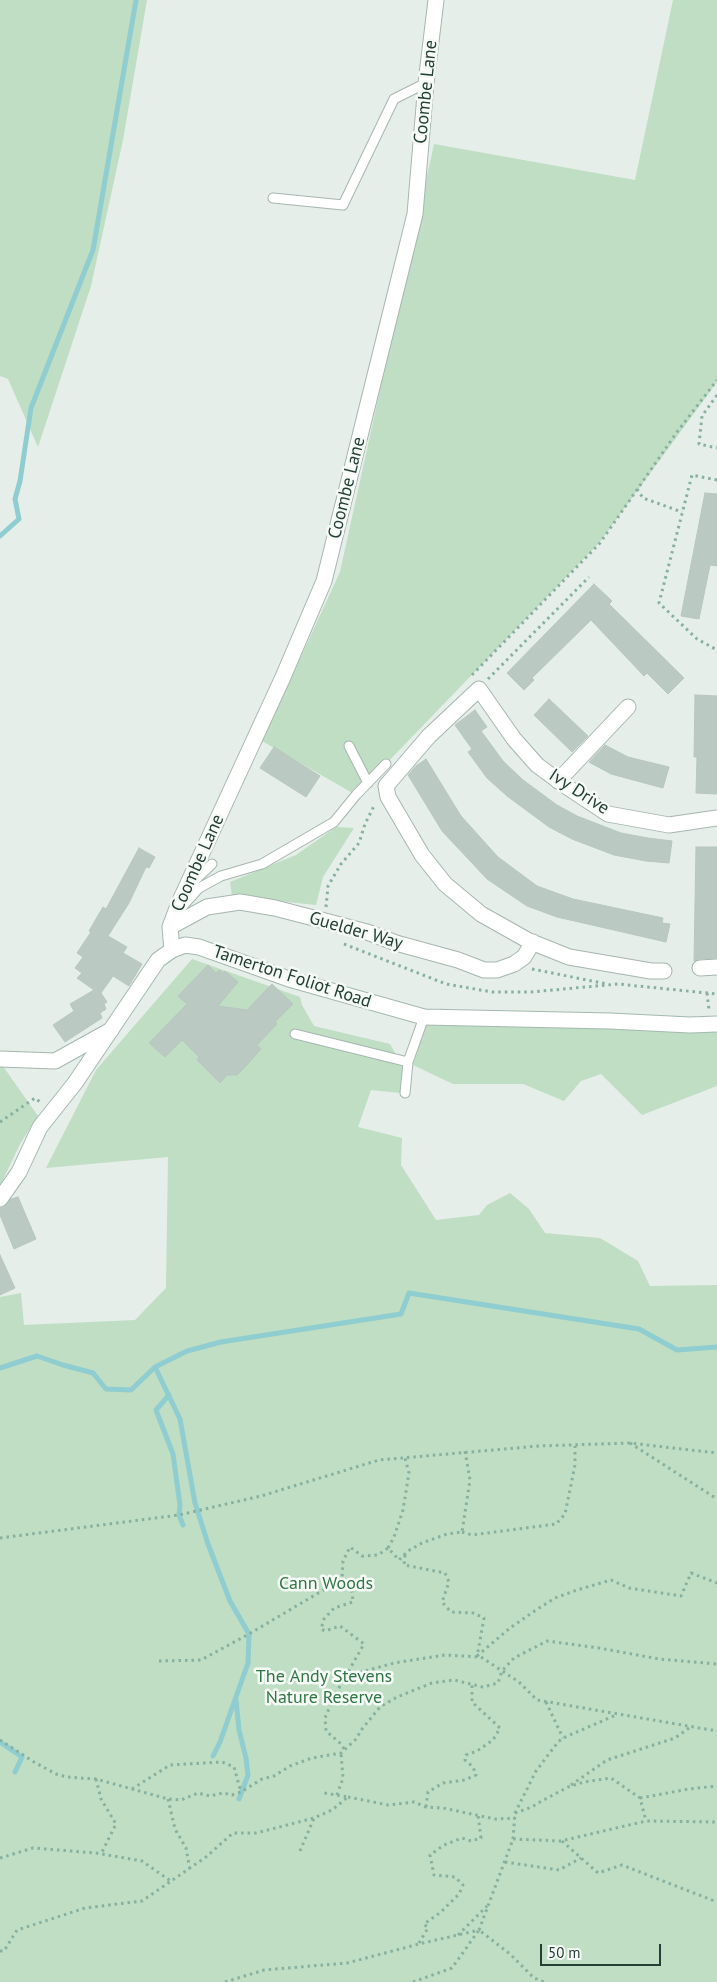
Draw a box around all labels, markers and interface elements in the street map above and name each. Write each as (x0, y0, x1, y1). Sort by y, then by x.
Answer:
street label: Coombe Lane (410, 39, 442, 145)
street label: Coombe Lane (324, 435, 370, 541)
street label: Ivy Drive (545, 765, 613, 819)
street label: Coombe Lane (167, 811, 229, 915)
street label: Guelder Way (307, 907, 405, 955)
street label: Tamerton Foliot Road (210, 941, 374, 1013)
park label: Cann Woods (279, 1573, 373, 1595)
park label: The Andy Stevens Nature Reserve (256, 1666, 392, 1708)
scale bar (542, 1934, 663, 1966)
text: 50 m (548, 1943, 581, 1962)

